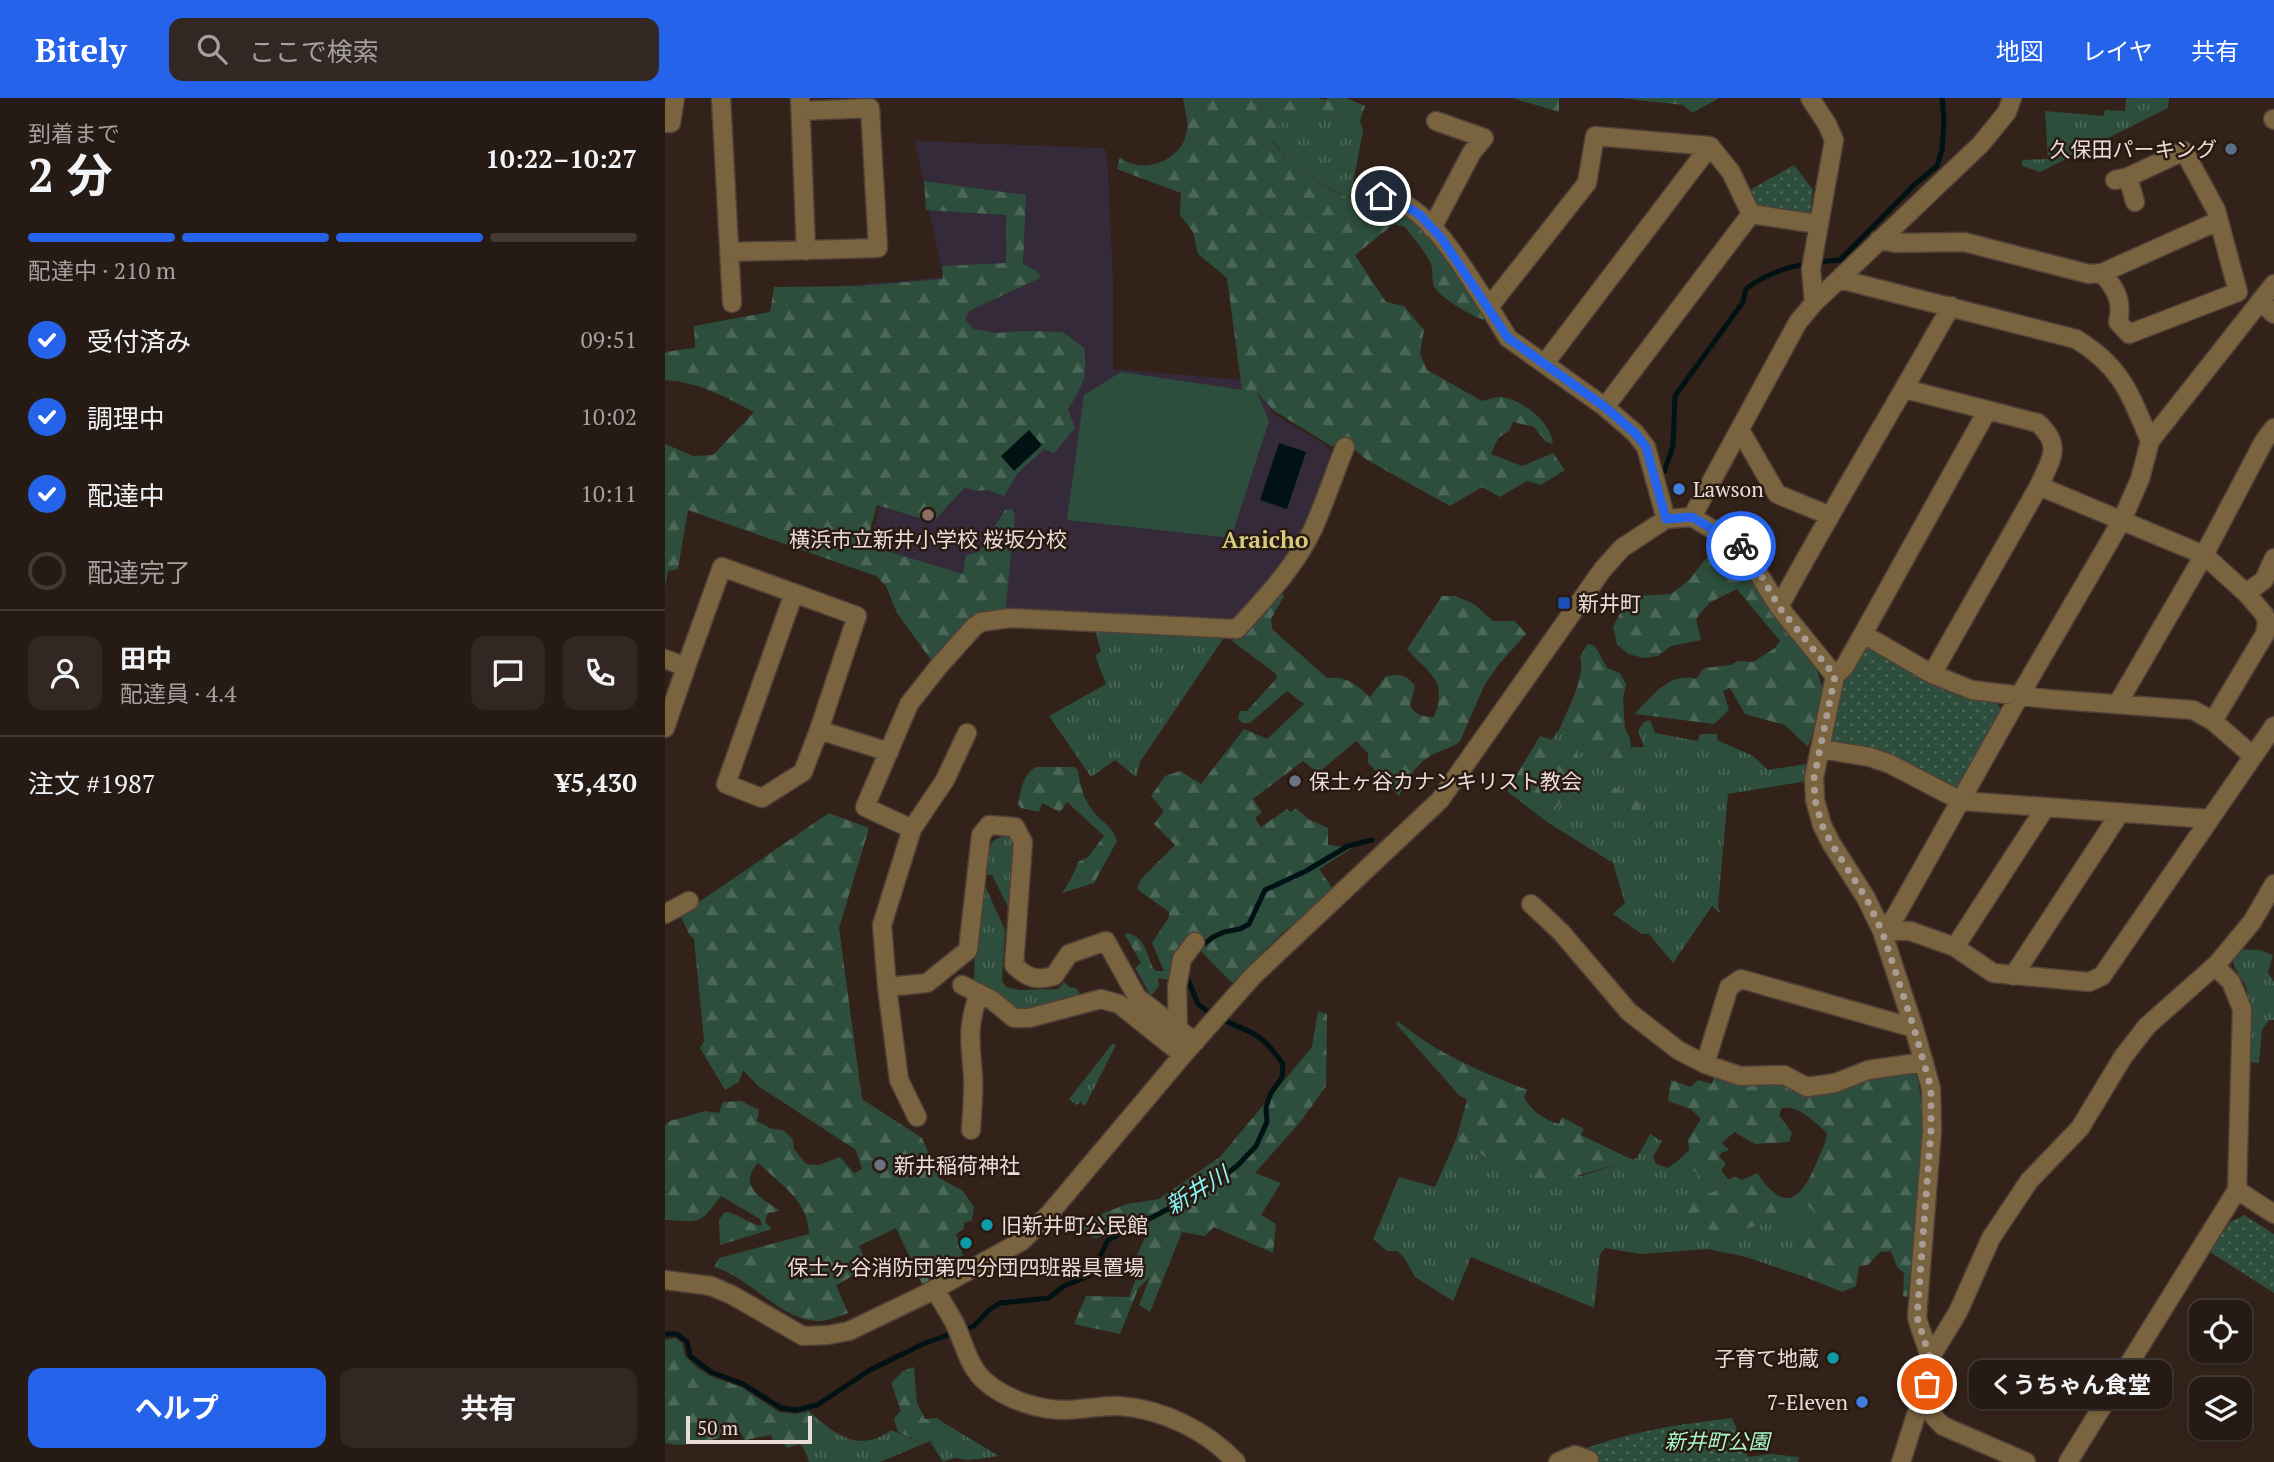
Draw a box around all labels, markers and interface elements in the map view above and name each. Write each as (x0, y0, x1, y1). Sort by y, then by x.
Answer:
search box (169, 18, 659, 81)
text: Bitely (35, 28, 127, 71)
icon: search (193, 30, 231, 68)
text: ここで検索 (249, 34, 379, 68)
text: 地図 (1996, 35, 2044, 67)
text: レイヤ (2082, 35, 2153, 67)
text: 共有 (2191, 35, 2239, 67)
text: 到着まで (28, 118, 120, 149)
place label: 久保田パーキング (2050, 135, 2217, 163)
text: 10:22–10:27 (485, 141, 637, 175)
marker: 久保田パーキング (2223, 141, 2239, 157)
text: 2 分 (28, 144, 112, 205)
pin (1351, 166, 1411, 226)
icon: home (1362, 177, 1400, 215)
text: 配達中 · 210 m (28, 255, 176, 286)
icon: check (28, 321, 66, 359)
text: 受付済み (87, 324, 191, 358)
text: 09:51 (580, 324, 637, 355)
icon: check (28, 398, 66, 436)
text: 調理中 (87, 401, 165, 435)
text: 10:02 (580, 401, 637, 432)
icon: check (28, 475, 66, 513)
place label: Lawson (1693, 475, 1764, 503)
text: 配達中 (87, 478, 165, 512)
text: 10:11 (580, 478, 637, 509)
marker: Lawson (1671, 481, 1687, 497)
marker: 横浜市立新井小学校 桜坂分校 (920, 507, 936, 523)
courier (1706, 511, 1776, 581)
district label: Araicho (1222, 524, 1308, 555)
place label: 横浜市立新井小学校 桜坂分校 (789, 525, 1067, 553)
icon: bike (1722, 527, 1760, 565)
text: 配達完了 (87, 555, 191, 589)
place label: 新井町 (1578, 589, 1641, 617)
marker: 新井町 (1556, 595, 1572, 611)
button: person (28, 636, 102, 710)
button: chat (471, 636, 545, 710)
button: phone (563, 636, 637, 710)
text: 田中 (120, 641, 172, 675)
text: 配達員 · 4.4 (120, 678, 237, 709)
text: ¥5,430 (556, 765, 637, 799)
text: 注文 #1987 (28, 766, 156, 800)
place label: 保土ヶ谷カナンキリスト教会 (1309, 767, 1582, 795)
marker: 保土ヶ谷カナンキリスト教会 (1287, 773, 1303, 789)
place label: 新井稲荷神社 (894, 1151, 1020, 1179)
marker: 新井稲荷神社 (872, 1157, 888, 1173)
water label: 新井川 (1159, 1157, 1237, 1221)
place label: 旧新井町公民館 (1001, 1211, 1148, 1239)
marker: 旧新井町公民館 (979, 1217, 995, 1233)
marker: 保士ヶ谷消防団第四分団四班器具置場 (958, 1235, 974, 1251)
place label: 保士ヶ谷消防団第四分団四班器具置場 (788, 1253, 1145, 1281)
map controls (2189, 1300, 2252, 1440)
button: locate (2189, 1300, 2252, 1363)
place label: 子育て地蔵 (1714, 1344, 1819, 1372)
marker: 子育て地蔵 (1825, 1350, 1841, 1366)
pin (1897, 1354, 1957, 1414)
callout: くうちゃん食堂 (1969, 1360, 2172, 1408)
icon: bag (1908, 1365, 1946, 1403)
button: ヘルプ (28, 1368, 326, 1448)
button: 共有 (340, 1368, 637, 1448)
text: くうちゃん食堂 (1990, 1369, 2151, 1400)
button: layers (2189, 1377, 2252, 1440)
place label: 7-Eleven (1767, 1388, 1849, 1416)
marker: 7-Eleven (1854, 1394, 1870, 1410)
scale bar (686, 1413, 812, 1445)
text: 50 m (697, 1415, 738, 1440)
park label: 新井町公園 (1665, 1427, 1772, 1455)

